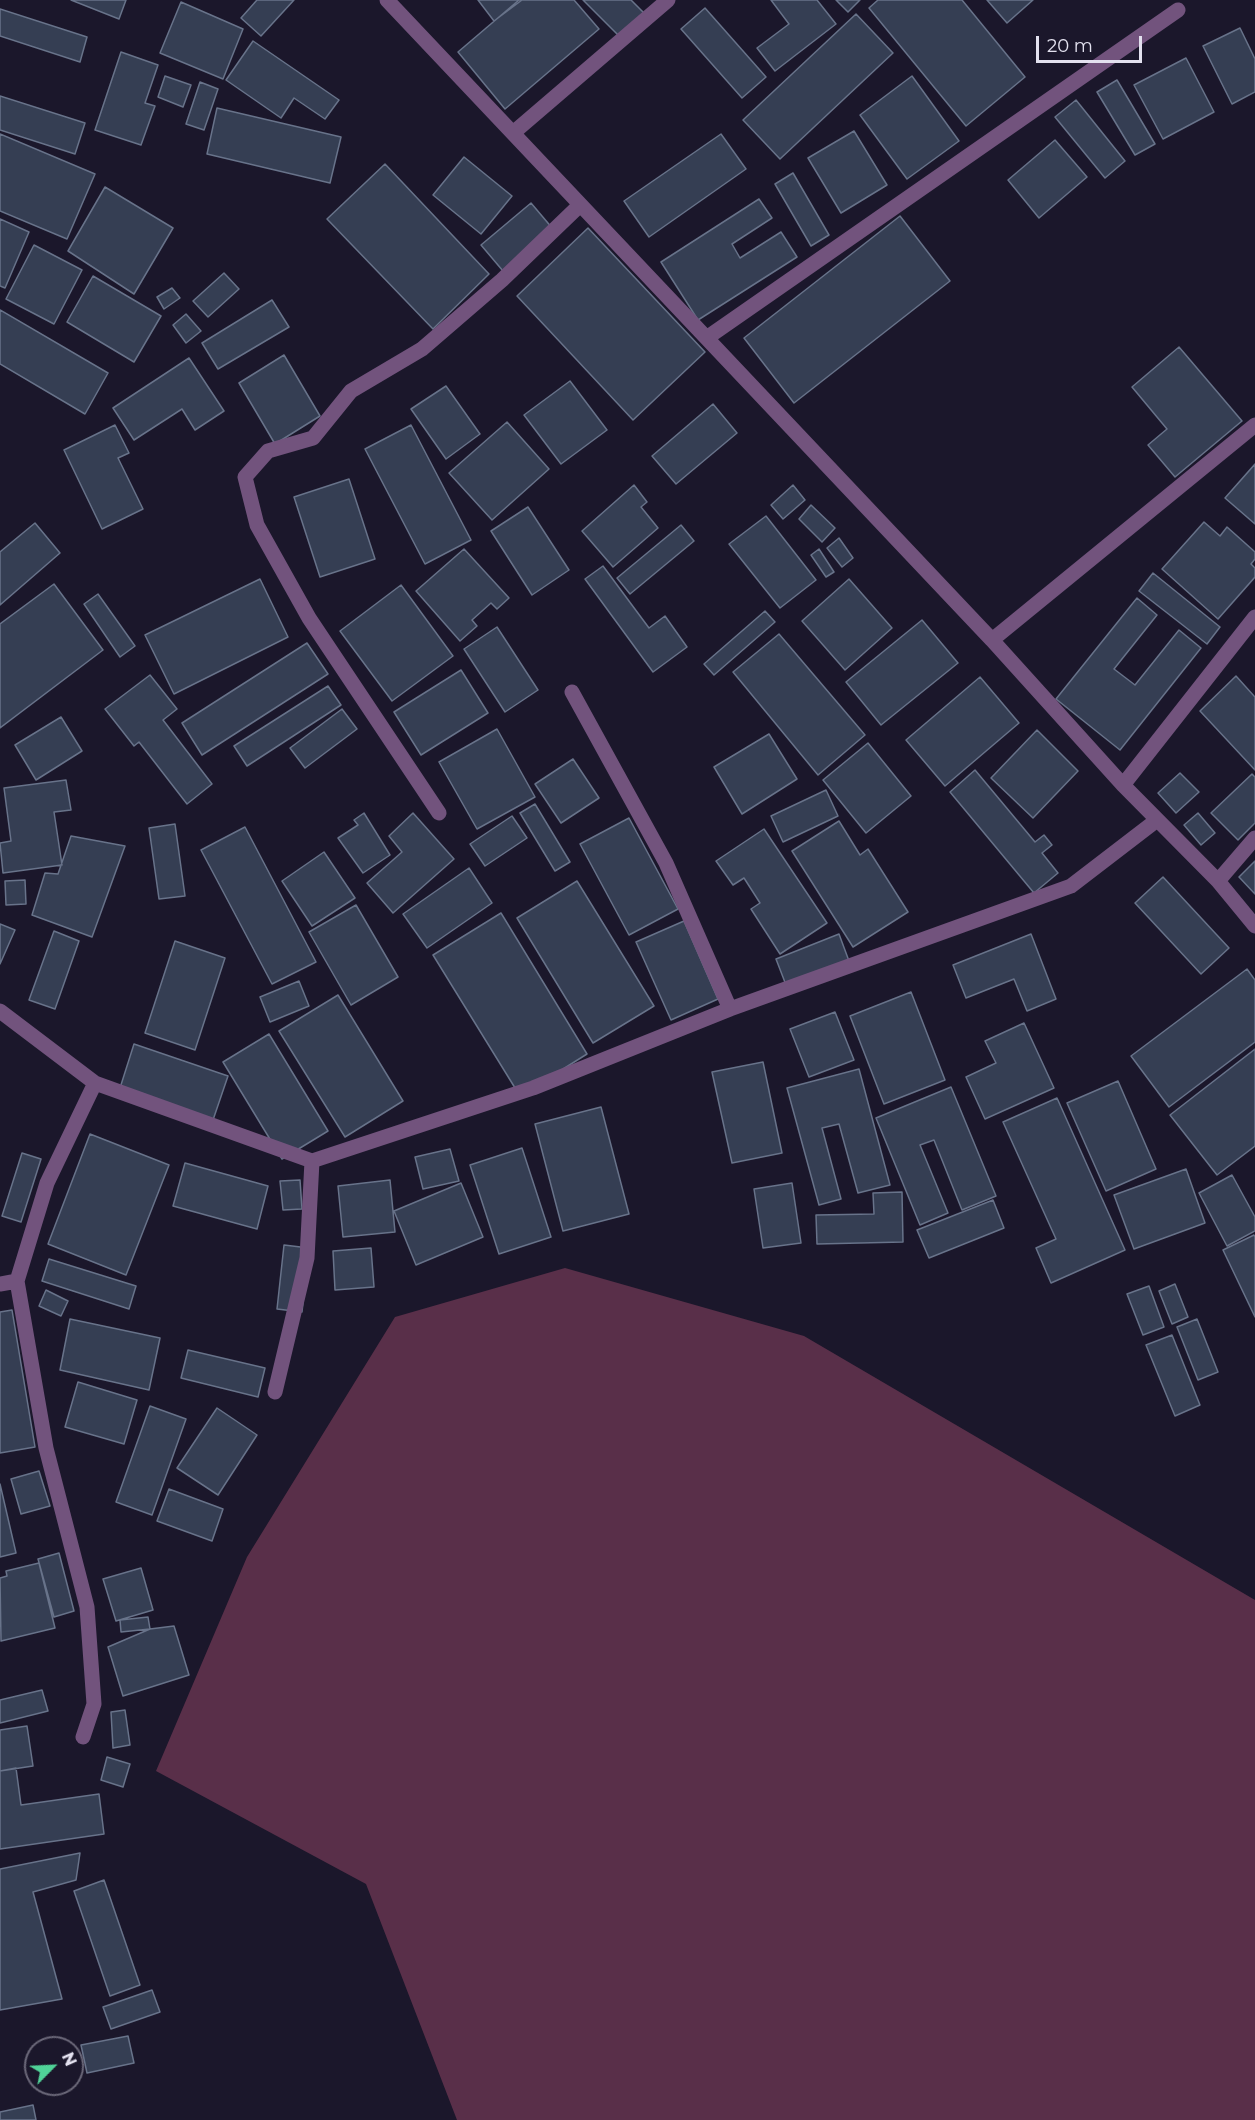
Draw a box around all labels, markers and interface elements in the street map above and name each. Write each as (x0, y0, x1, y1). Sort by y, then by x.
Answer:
scale bar (1039, 24, 1146, 62)
text: 20 m (1047, 35, 1093, 57)
north arrow (24, 2036, 84, 2096)
text: N (58, 2050, 80, 2069)

